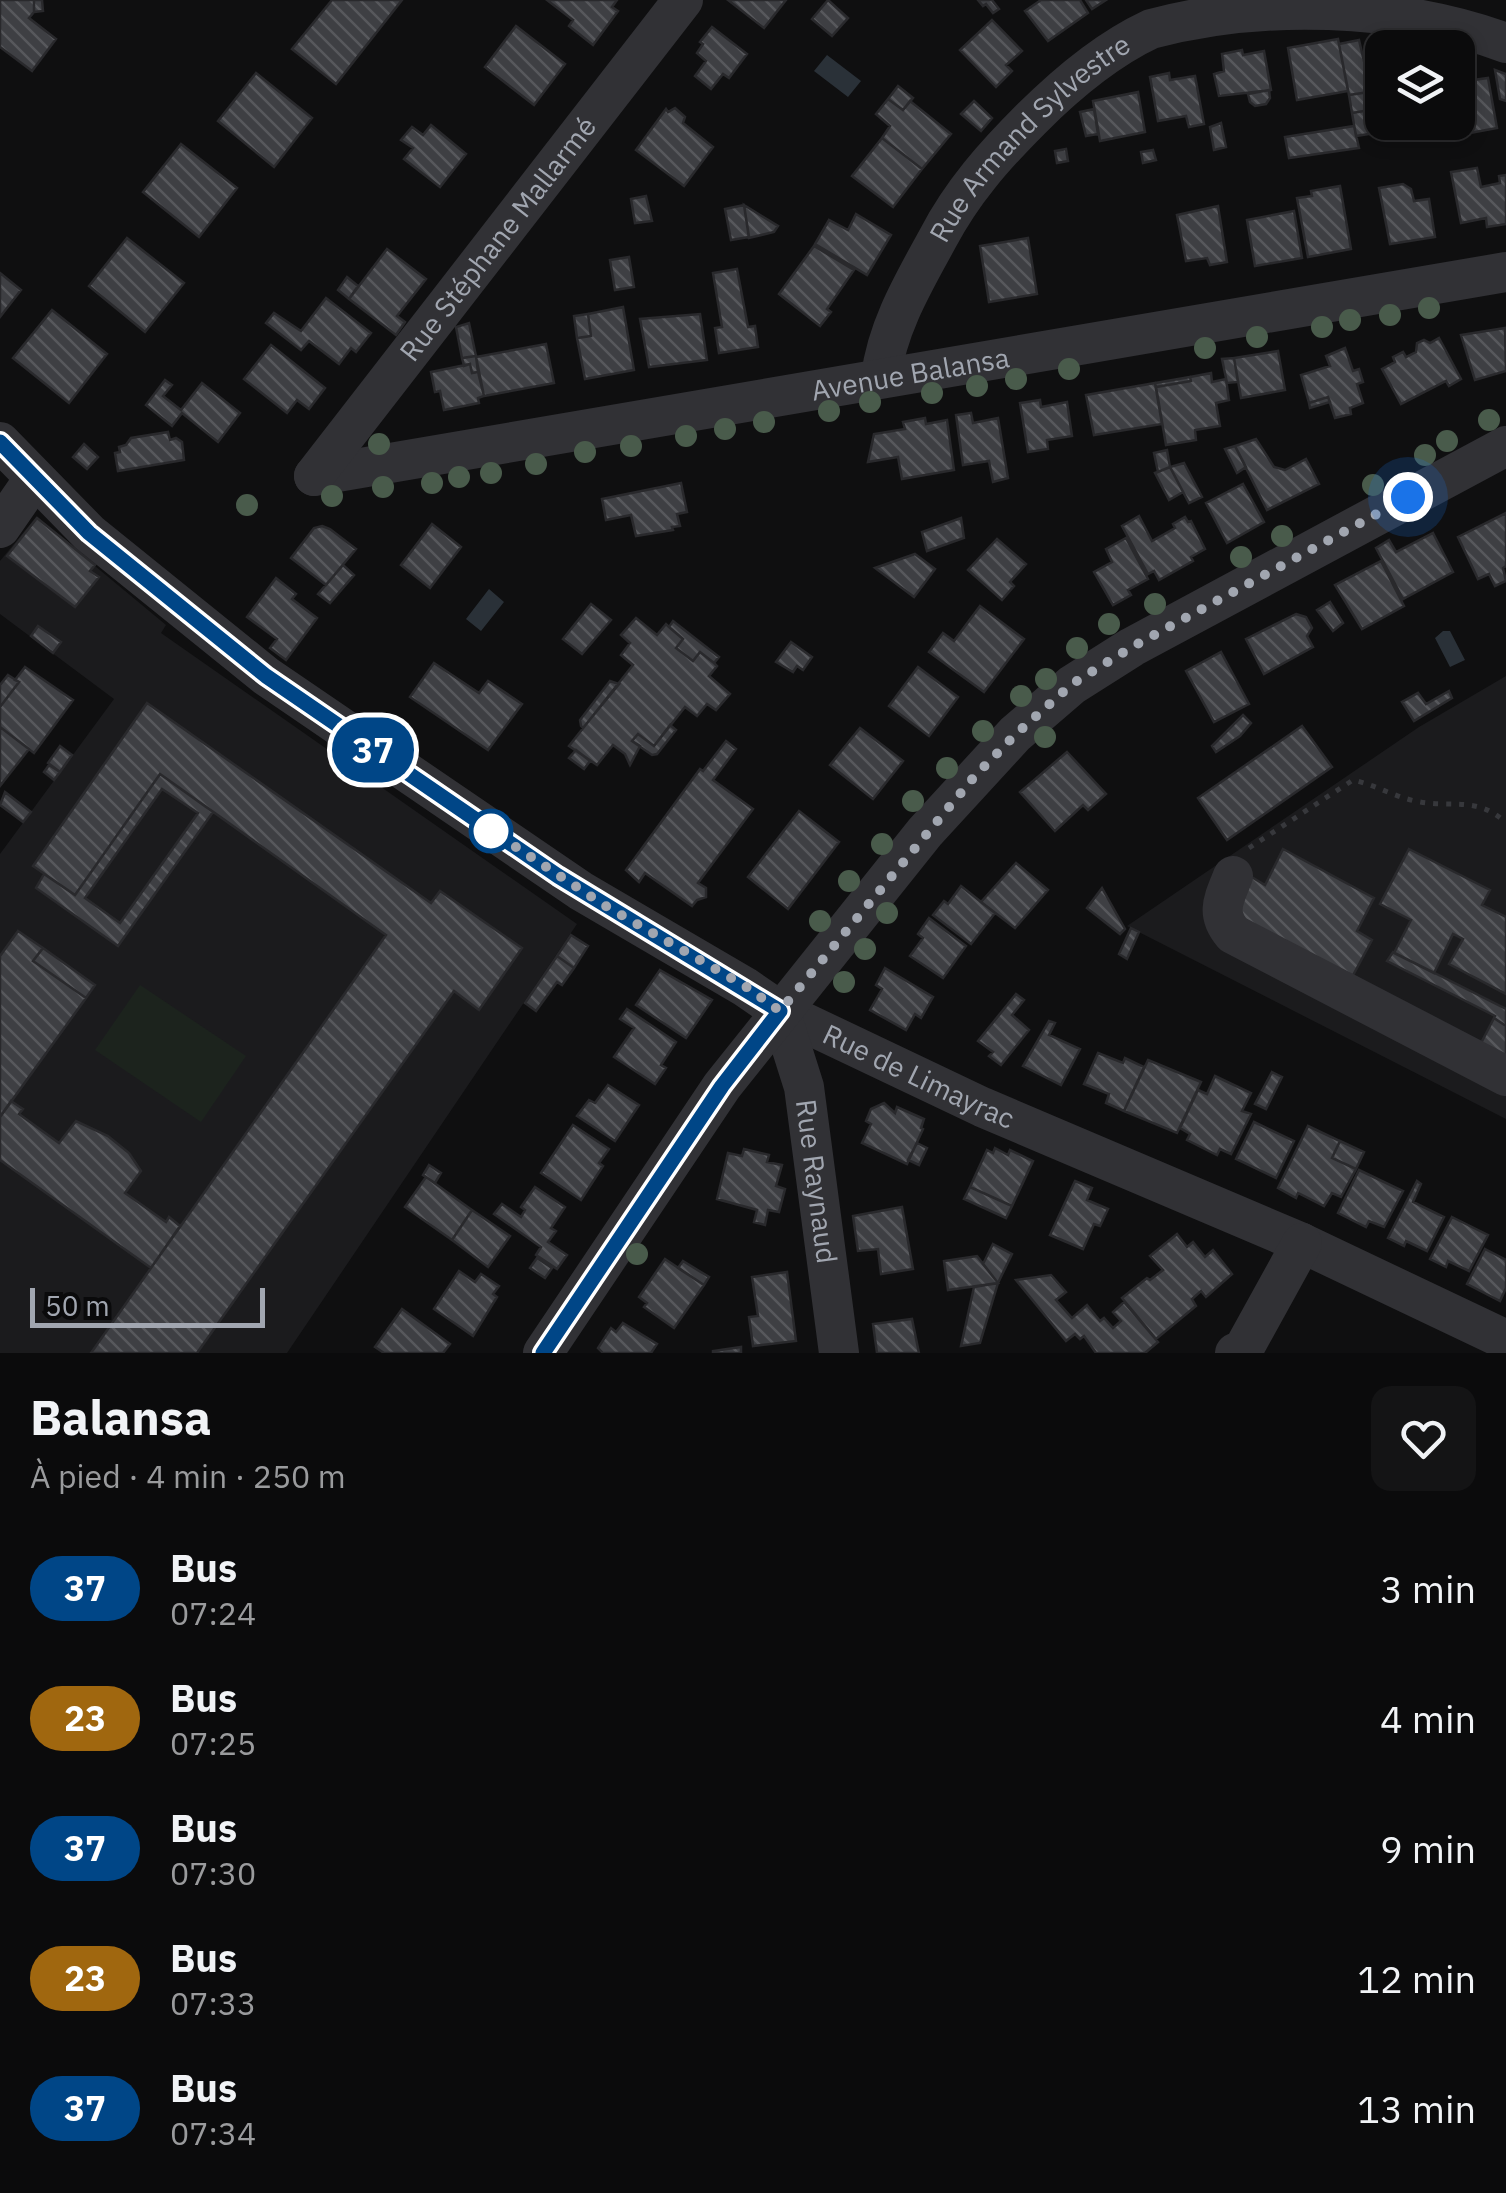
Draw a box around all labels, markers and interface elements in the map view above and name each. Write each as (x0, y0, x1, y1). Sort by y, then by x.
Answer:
street label: Rue Armand Sylvestre (920, 25, 1137, 248)
map controls (1365, 30, 1475, 140)
button: layers (1365, 30, 1475, 140)
street label: Rue Stéphane Mallarmé (391, 109, 604, 369)
street label: Avenue Balansa (808, 338, 1012, 409)
your location (1383, 472, 1433, 522)
line badge: 37 (328, 718, 418, 782)
text: 37 (352, 727, 394, 773)
unlabelled marker (470, 810, 512, 852)
street label: Rue de Limayrac (817, 1015, 1020, 1137)
street label: Rue Raynaud (788, 1097, 846, 1266)
scale bar (30, 1283, 265, 1328)
text: 50 m (45, 1287, 110, 1324)
text: Balansa (30, 1386, 211, 1448)
button: heart (1371, 1386, 1476, 1491)
text: À pied · 4 min · 250 m (30, 1455, 346, 1497)
text: Bus (170, 1543, 237, 1592)
text: 3 min (1380, 1564, 1476, 1613)
text: 37 (64, 1565, 106, 1611)
text: 07:24 (170, 1592, 256, 1634)
text: Bus (170, 1673, 237, 1722)
text: 4 min (1380, 1694, 1476, 1743)
text: 23 (64, 1695, 106, 1741)
text: 07:25 (170, 1722, 256, 1764)
text: Bus (170, 1803, 237, 1852)
text: 9 min (1380, 1824, 1476, 1873)
text: 37 (64, 1825, 106, 1871)
text: 07:30 (170, 1852, 256, 1894)
text: Bus (170, 1933, 237, 1982)
text: 12 min (1357, 1954, 1476, 2003)
text: 23 (64, 1955, 106, 2001)
text: 07:33 (170, 1982, 256, 2024)
text: Bus (170, 2063, 237, 2112)
text: 13 min (1357, 2084, 1476, 2133)
text: 37 (64, 2085, 106, 2131)
text: 07:34 (170, 2112, 256, 2154)

